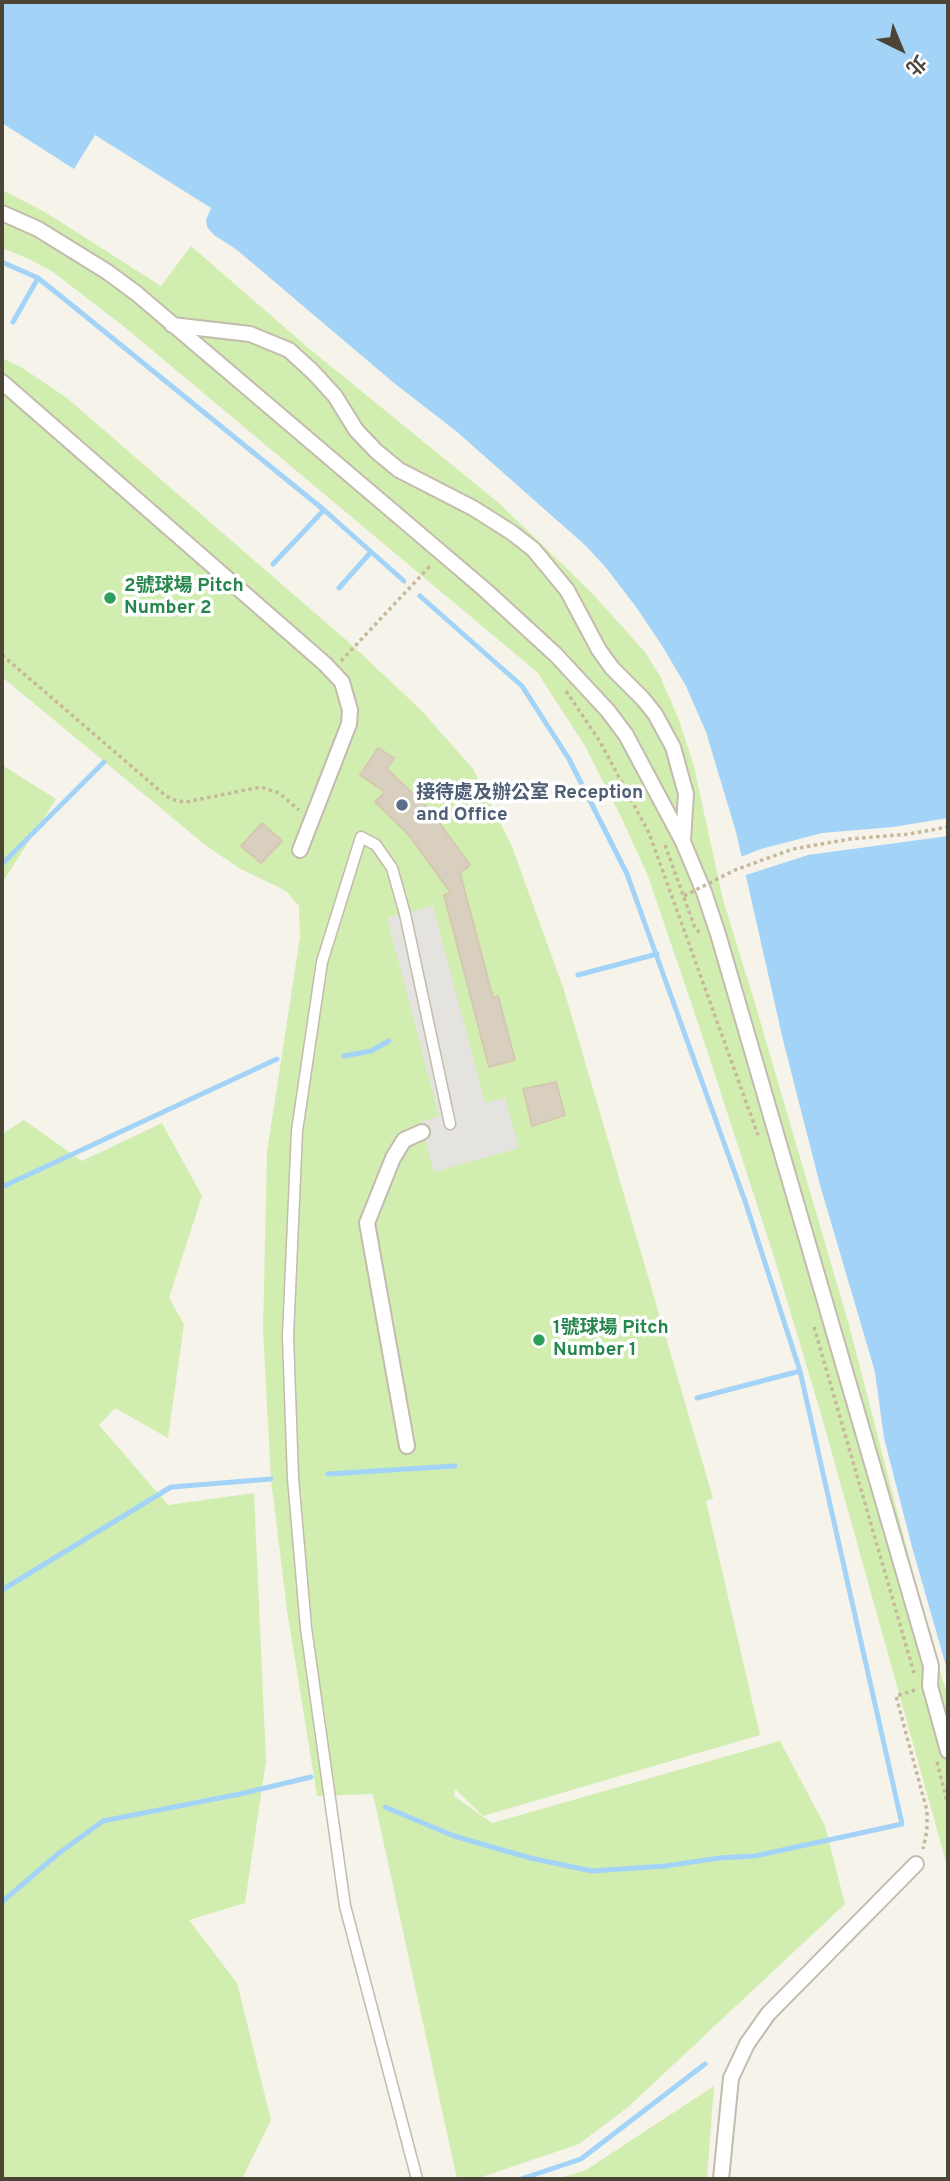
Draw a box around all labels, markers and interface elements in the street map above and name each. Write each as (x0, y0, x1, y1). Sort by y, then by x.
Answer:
north arrow (866, 14, 936, 84)
text: 北 (900, 49, 930, 80)
place label: 2號球場 Pitch Number 2 (124, 576, 244, 620)
marker: 2號球場 Pitch Number 2 (102, 590, 118, 606)
place label: 接待處及辦公室 Reception and Office (416, 783, 643, 827)
marker: 接待處及辦公室 Reception and Office (394, 797, 410, 813)
place label: 1號球場 Pitch Number 1 (553, 1318, 669, 1362)
marker: 1號球場 Pitch Number 1 (531, 1332, 547, 1348)

